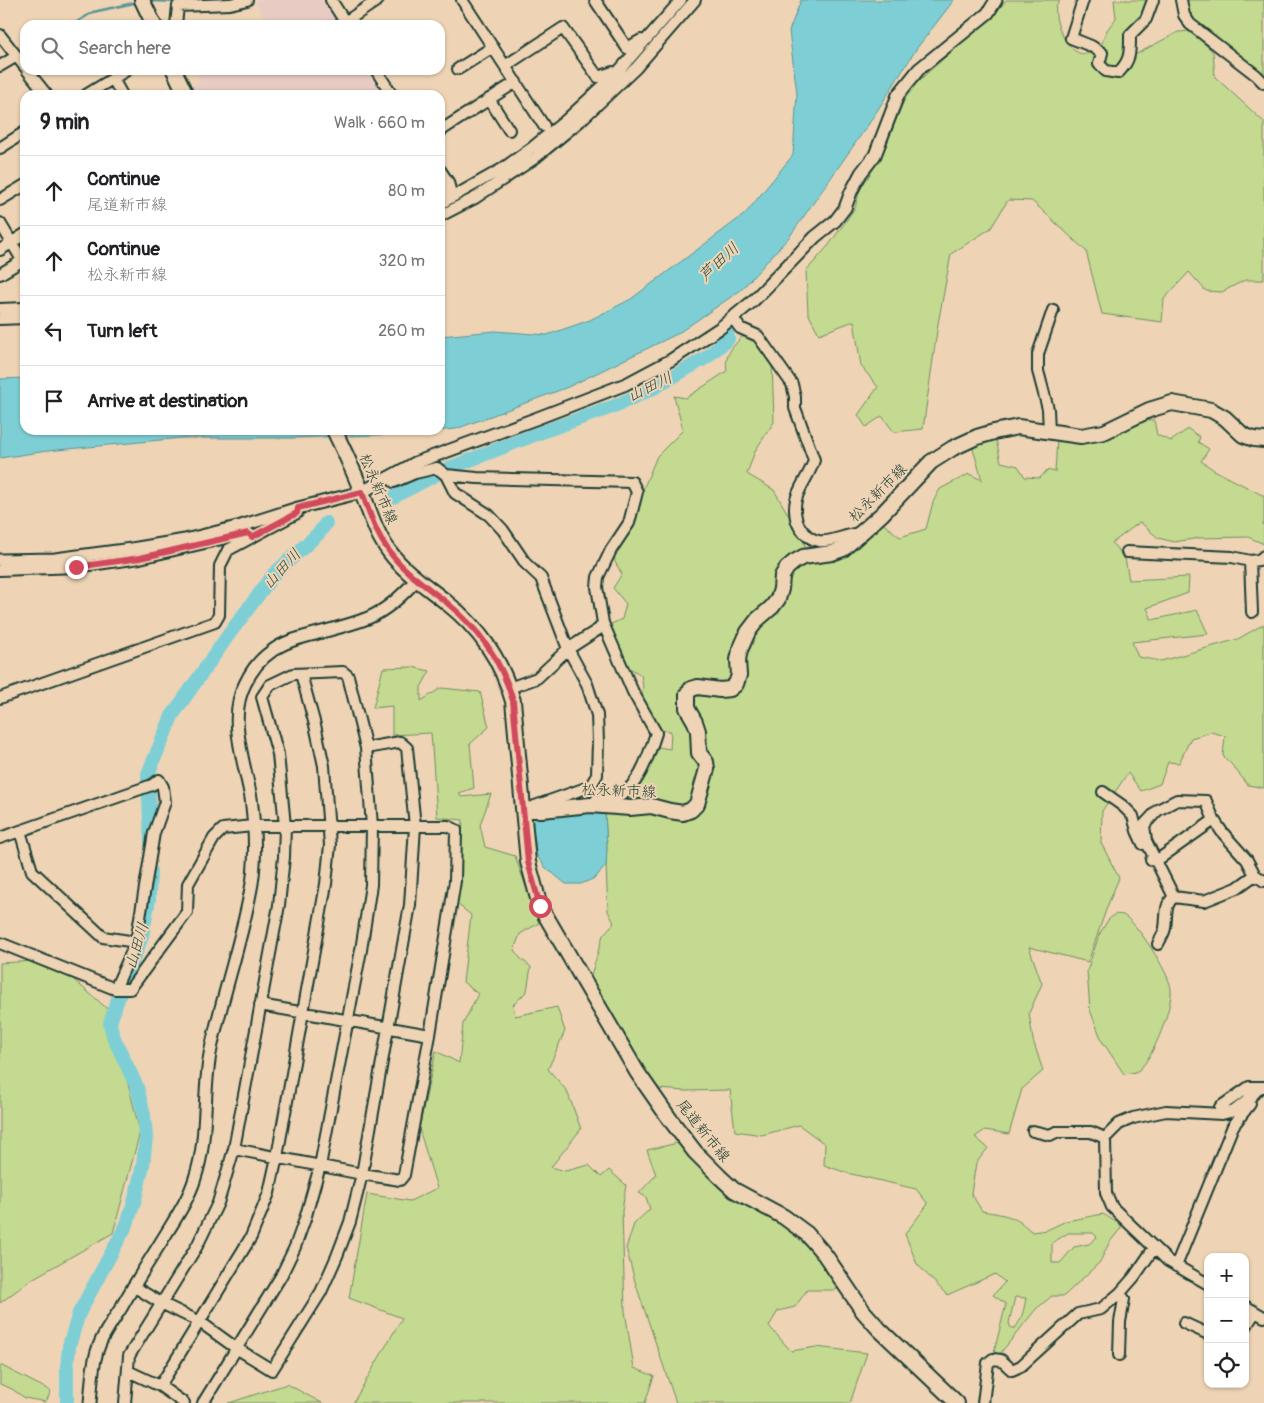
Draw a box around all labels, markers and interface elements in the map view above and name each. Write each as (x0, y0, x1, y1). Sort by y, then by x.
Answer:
search box (20, 20, 445, 75)
icon: search (38, 34, 66, 62)
text: Search here (78, 36, 171, 60)
text: 9 min (40, 109, 89, 136)
text: Walk · 660 m (334, 113, 425, 133)
text: Continue (87, 167, 160, 191)
icon: ahead (40, 177, 68, 205)
text: 80 m (388, 181, 425, 201)
text: 尾道新市線 (87, 195, 167, 215)
text: Continue (87, 237, 160, 261)
water label: 芦田川 (695, 238, 743, 286)
icon: ahead (40, 247, 68, 275)
text: 320 m (379, 251, 425, 271)
text: 松永新市線 (87, 265, 167, 285)
icon: left (40, 317, 68, 345)
text: Turn left (87, 319, 157, 343)
text: 260 m (378, 321, 425, 341)
water label: 山田川 (624, 367, 676, 407)
icon: arrive (40, 387, 68, 415)
text: Arrive at destination (87, 389, 248, 413)
street label: 松永新市線 (355, 451, 401, 527)
street label: 松永新市線 (845, 460, 911, 526)
water label: 山田川 (258, 545, 306, 593)
route end (65, 556, 88, 579)
street label: 松永新市線 (581, 780, 657, 802)
route start (529, 895, 552, 918)
water label: 山田川 (120, 920, 154, 972)
street label: 尾道新市線 (672, 1096, 734, 1166)
map controls (1204, 1253, 1249, 1388)
button: + (1204, 1253, 1249, 1298)
button: − (1204, 1298, 1249, 1343)
button: locate (1204, 1343, 1249, 1388)

